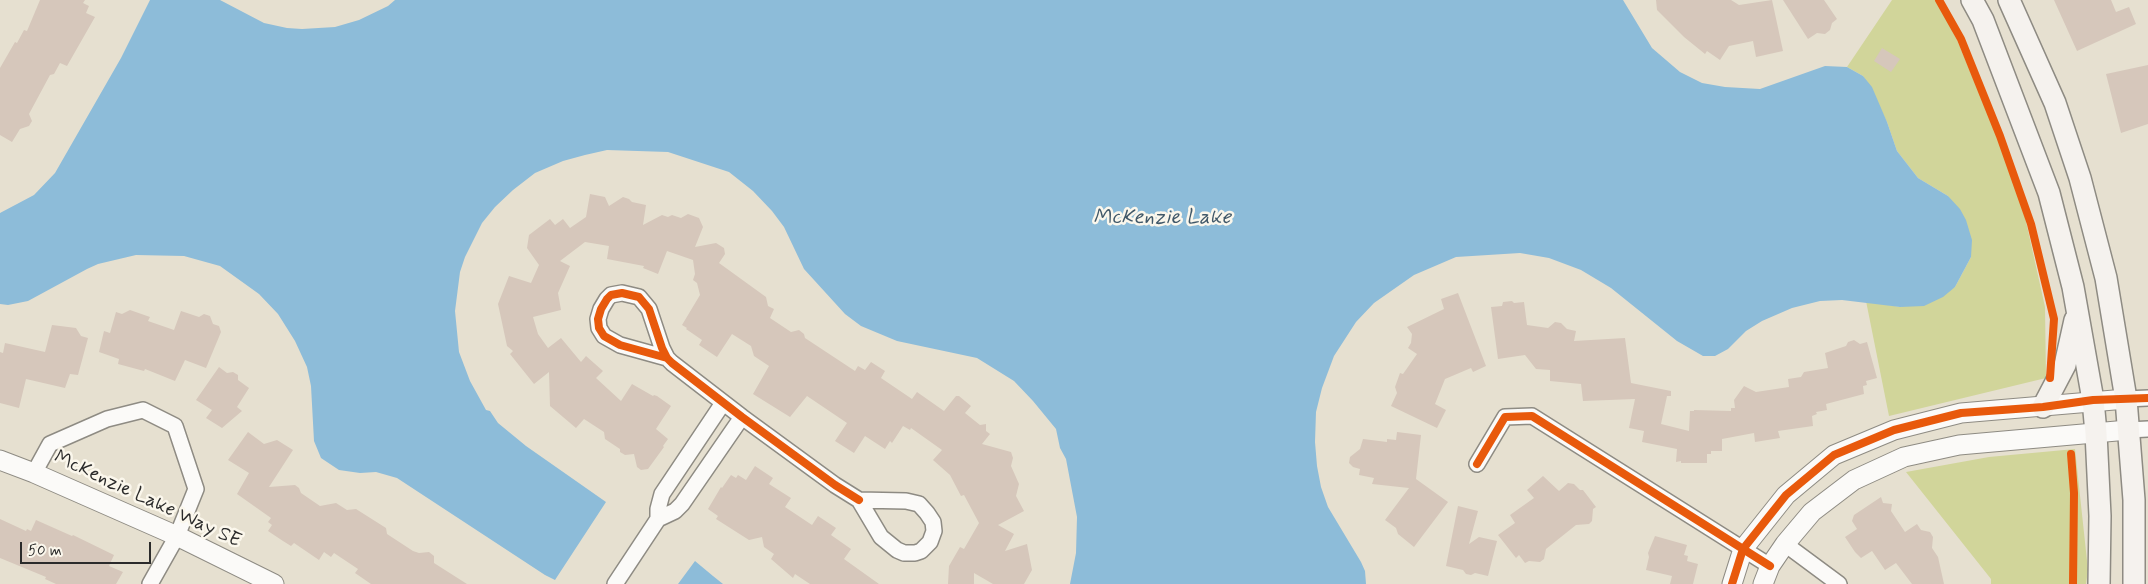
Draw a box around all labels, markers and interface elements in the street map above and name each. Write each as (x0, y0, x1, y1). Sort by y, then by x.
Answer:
water label: McKenzie Lake (1093, 206, 1231, 232)
street label: McKenzie Lake Way SE (50, 446, 244, 554)
scale bar (22, 532, 154, 564)
text: 50 m (28, 541, 62, 561)

